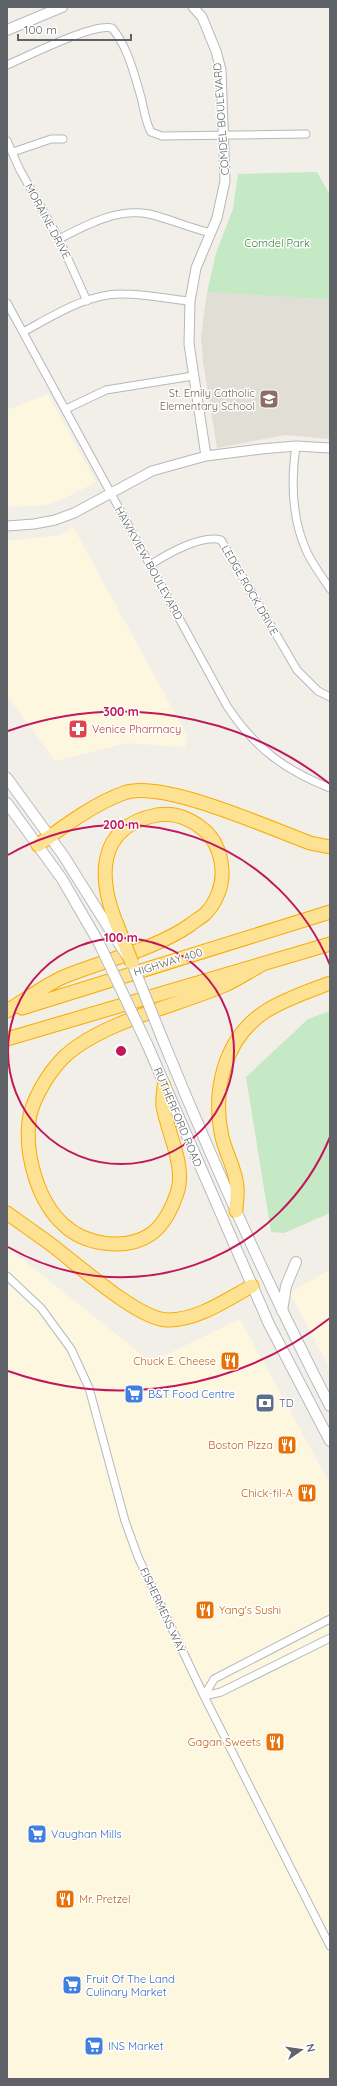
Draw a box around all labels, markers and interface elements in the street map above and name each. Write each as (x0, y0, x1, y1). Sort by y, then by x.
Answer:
scale bar (18, 16, 131, 42)
text: 100 m (24, 22, 57, 37)
street label: COMDEL BOULEVARD (210, 62, 232, 176)
street label: MORAINE DRIVE (22, 181, 74, 261)
park label: Comdel Park (244, 236, 310, 250)
place label: St. Emily Catholic Elementary School (160, 386, 255, 413)
school or university icon: St. Emily Catholic Elementary School (258, 388, 280, 410)
street label: HAWKVIEW BOULEVARD (112, 504, 186, 622)
street label: LEDGE ROCK DRIVE (218, 542, 282, 638)
text: 300 m (103, 704, 139, 719)
pharmacy icon: Venice Pharmacy (67, 718, 89, 740)
place label: Venice Pharmacy (92, 722, 181, 736)
text: 200 m (103, 817, 139, 832)
text: 100 m (104, 930, 138, 945)
street label: HIGHWAY 400 (132, 945, 204, 979)
centre of rings (114, 1044, 128, 1058)
street label: RUTHERFORD ROAD (151, 1065, 205, 1169)
restaurant icon: Chuck E. Cheese (219, 1350, 241, 1372)
place label: Chuck E. Cheese (133, 1354, 216, 1368)
supermarket icon: B&T Food Centre (123, 1383, 145, 1405)
place label: B&T Food Centre (148, 1387, 235, 1401)
bank icon: TD (254, 1392, 276, 1414)
place label: TD (279, 1396, 294, 1410)
restaurant icon: Boston Pizza (276, 1434, 298, 1456)
place label: Boston Pizza (208, 1438, 273, 1452)
restaurant icon: Chick-fil-A (296, 1482, 318, 1504)
place label: Chick-fil-A (241, 1486, 293, 1500)
street label: FISHERMENS WAY (137, 1565, 189, 1655)
restaurant icon: Yang's Sushi (194, 1599, 216, 1621)
place label: Yang's Sushi (219, 1603, 281, 1617)
restaurant icon: Gagan Sweets (264, 1731, 286, 1753)
place label: Gagan Sweets (188, 1735, 261, 1749)
supermarket icon: Vaughan Mills (26, 1823, 48, 1845)
place label: Vaughan Mills (51, 1827, 122, 1841)
restaurant icon: Mr. Pretzel (54, 1888, 76, 1910)
place label: Mr. Pretzel (79, 1892, 131, 1906)
place label: Fruit Of The Land Culinary Market (86, 1972, 175, 1999)
supermarket icon: Fruit Of The Land Culinary Market (61, 1974, 83, 1996)
north arrow (281, 2030, 321, 2070)
supermarket icon: INS Market (83, 2035, 105, 2057)
place label: INS Market (108, 2039, 164, 2053)
text: N (303, 2042, 318, 2053)

